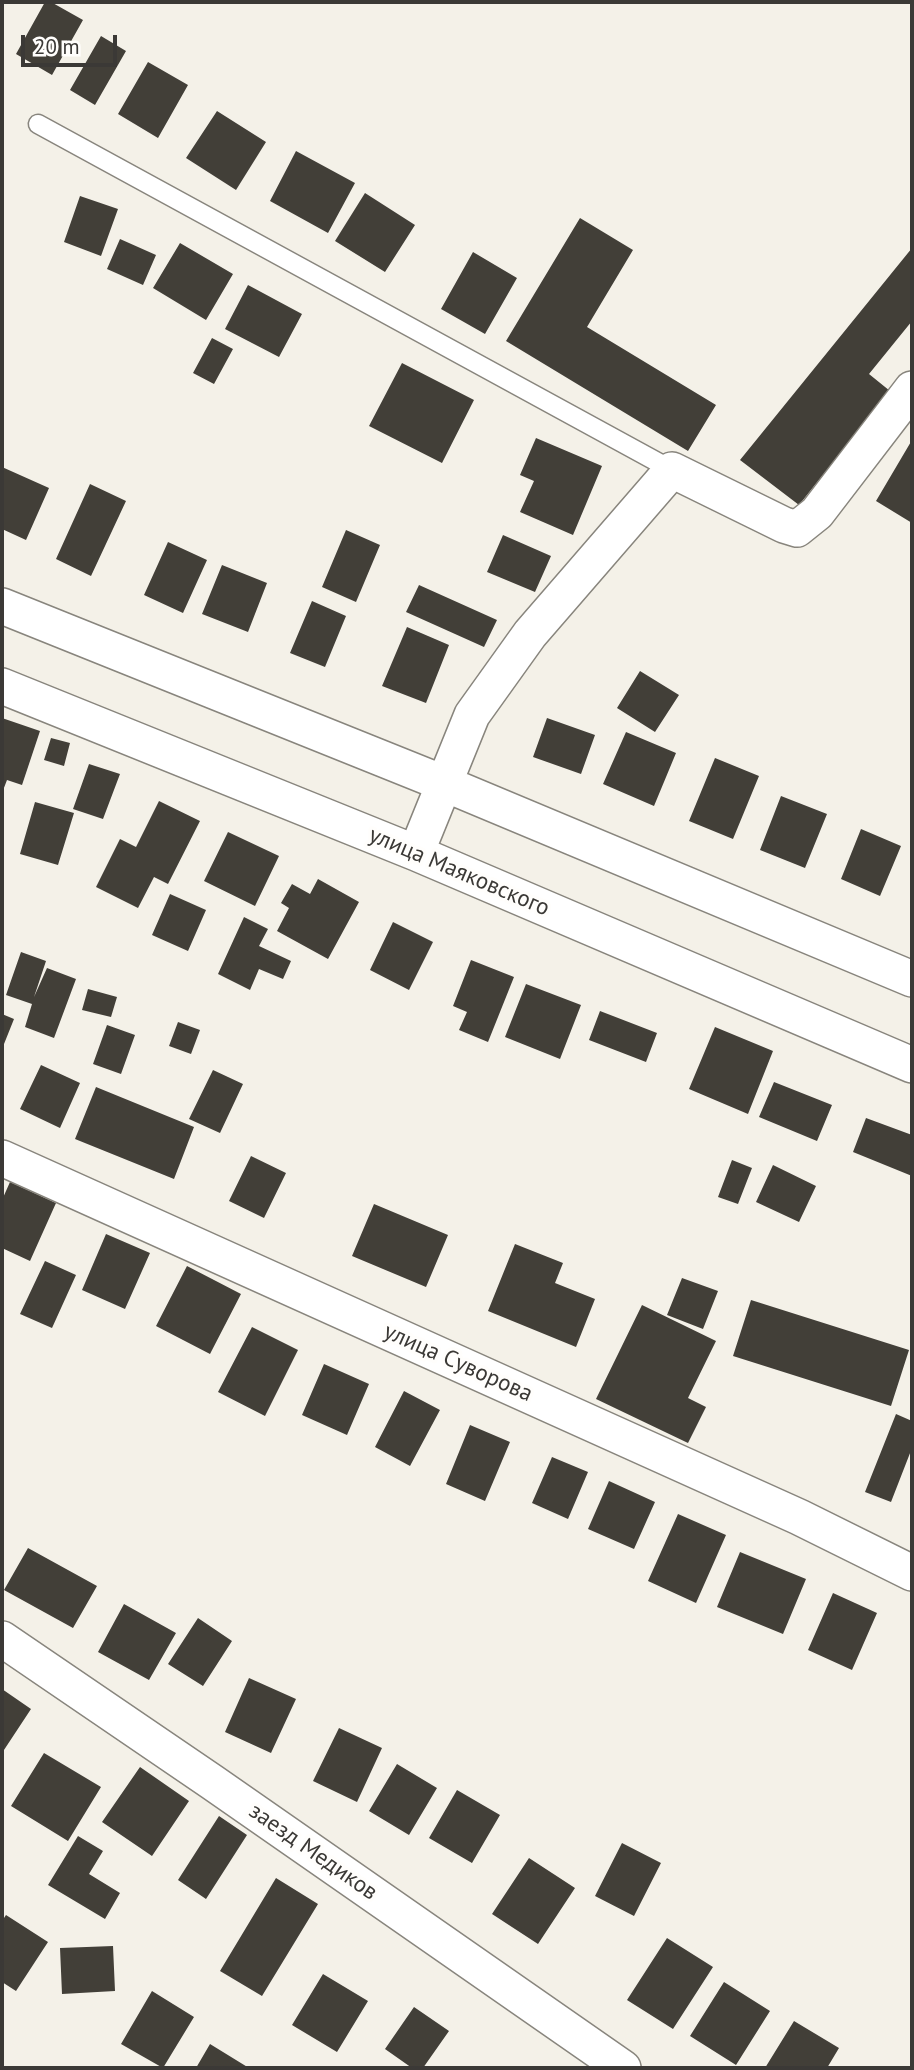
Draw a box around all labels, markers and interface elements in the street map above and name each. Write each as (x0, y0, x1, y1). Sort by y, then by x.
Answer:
scale bar (24, 21, 121, 65)
text: 20 m (34, 33, 80, 60)
street label: улица Маяковского (364, 821, 554, 923)
street label: улица Суворова (379, 1318, 537, 1408)
street label: заезд Медиков (243, 1797, 383, 1907)

